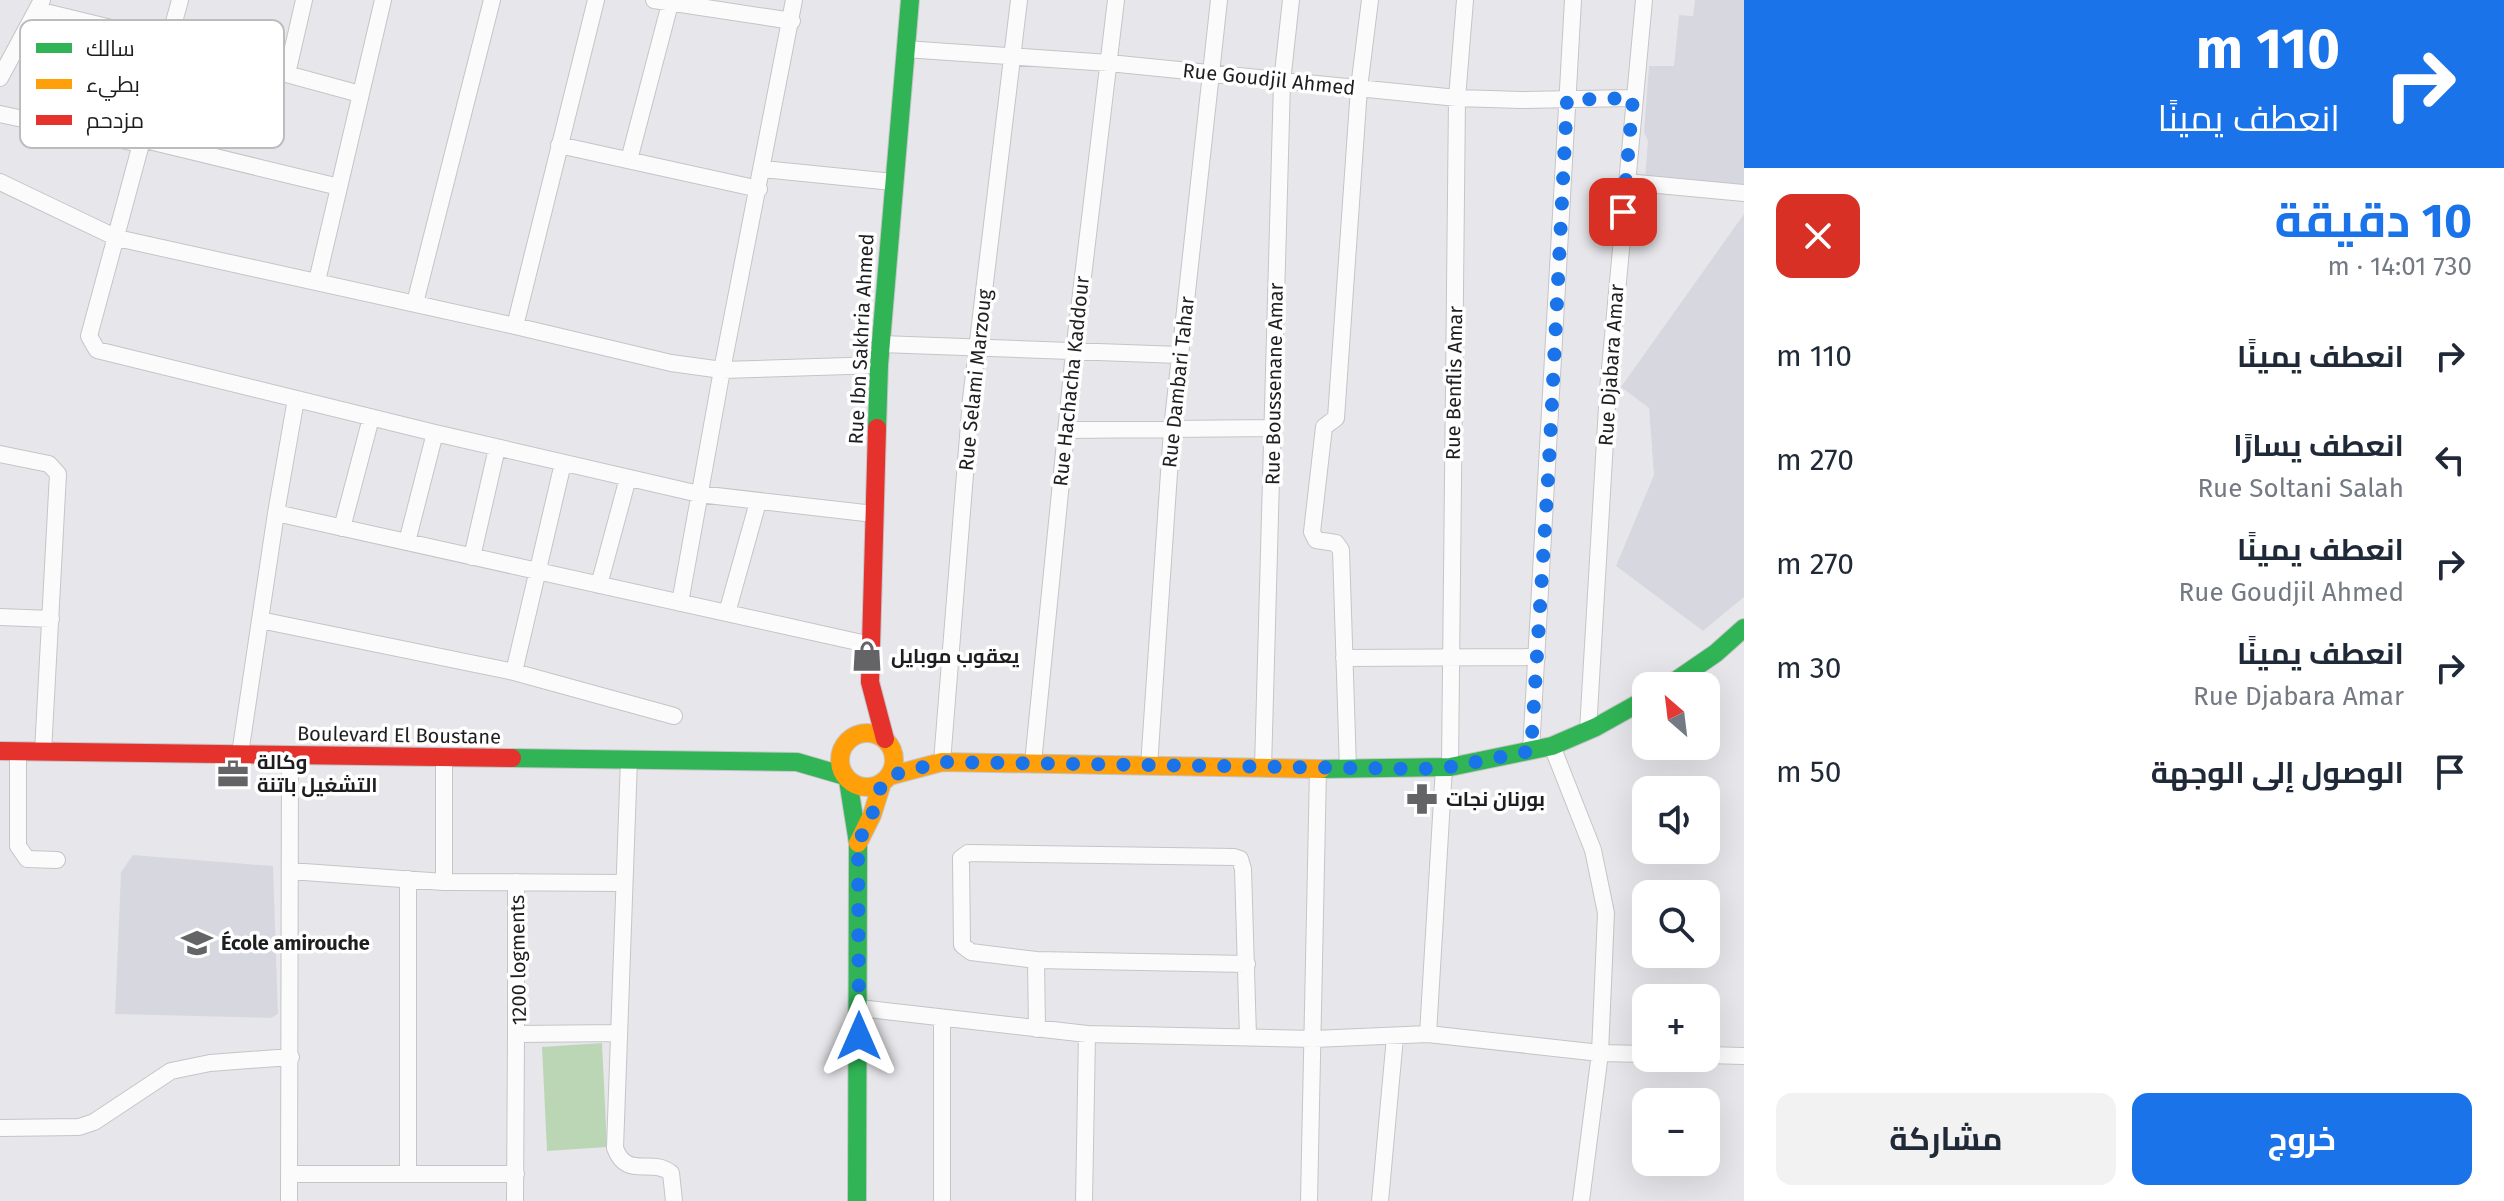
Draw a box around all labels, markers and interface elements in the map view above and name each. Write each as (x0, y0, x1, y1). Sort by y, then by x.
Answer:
text: 110 m (2196, 16, 2340, 83)
legend (20, 20, 284, 148)
icon: right (2368, 32, 2472, 136)
text: سالك (86, 35, 135, 62)
street label: Rue Goudjil Ahmed (1182, 58, 1356, 100)
text: بطيء (86, 71, 140, 101)
text: انعطف يمينًا (2158, 97, 2340, 141)
text: مزدحم (86, 107, 144, 136)
pin (1589, 178, 1657, 246)
icon: arrive (1601, 190, 1645, 234)
text: 10 دقيقة (2275, 192, 2472, 250)
button: close (1776, 194, 1860, 278)
street label: Rue Ibn Sakhria Ahmed (843, 233, 879, 445)
text: 730 m · 14:01 (2328, 251, 2472, 282)
street label: Rue Hachacha Kaddour (1048, 274, 1094, 487)
street label: Rue Boussenane Amar (1260, 282, 1288, 485)
street label: Rue Djabara Amar (1593, 283, 1629, 447)
street label: Rue Selami Marzoug (954, 287, 997, 472)
street label: Rue Dambari Tahar (1157, 295, 1199, 469)
street label: Rue Benflis Amar (1441, 306, 1467, 460)
icon: right (2428, 334, 2472, 378)
text: 110 m (1776, 338, 1852, 374)
text: انعطف يمينًا (2237, 339, 2404, 375)
text: انعطف يسارًا (2233, 428, 2404, 464)
icon: left (2428, 438, 2472, 482)
text: 270 m (1776, 442, 1854, 478)
text: Rue Soltani Salah (2197, 473, 2404, 504)
text: انعطف يمينًا (2237, 532, 2404, 568)
icon: right (2428, 542, 2472, 586)
text: 270 m (1776, 546, 1854, 582)
text: Rue Goudjil Ahmed (2179, 577, 2404, 608)
text: انعطف يمينًا (2237, 636, 2404, 672)
shop icon: يعقوب موبايل (850, 639, 884, 673)
place label: يعقوب موبايل (891, 644, 1019, 668)
icon: right (2428, 646, 2472, 690)
text: 30 m (1776, 650, 1841, 686)
north arrow (1632, 672, 1720, 760)
map controls (1632, 672, 1720, 1176)
text: Rue Djabara Amar (2193, 681, 2404, 712)
street label: Boulevard El Boustane (297, 721, 501, 749)
place label: وكالة التشغيل باتنة (257, 750, 378, 797)
icon: arrive (2428, 750, 2472, 794)
text: 50 m (1776, 754, 1841, 790)
text: الوصول إلى الوجهة (2151, 755, 2404, 791)
office icon: وكالة التشغيل باتنة (216, 757, 250, 791)
button: sound (1632, 776, 1720, 864)
pharmacy icon: بورنان نجات (1405, 782, 1439, 816)
place label: بورنان نجات (1446, 787, 1545, 811)
button: search (1632, 880, 1720, 968)
street label: 1200 logments (505, 895, 531, 1025)
school or university icon: École amirouche (180, 926, 214, 960)
place label: École amirouche (221, 930, 370, 955)
button: + (1632, 984, 1720, 1072)
position arrow (817, 994, 901, 1078)
button: − (1632, 1088, 1720, 1176)
button: مشاركة (1776, 1093, 2116, 1185)
button: خروج (2132, 1093, 2472, 1185)

